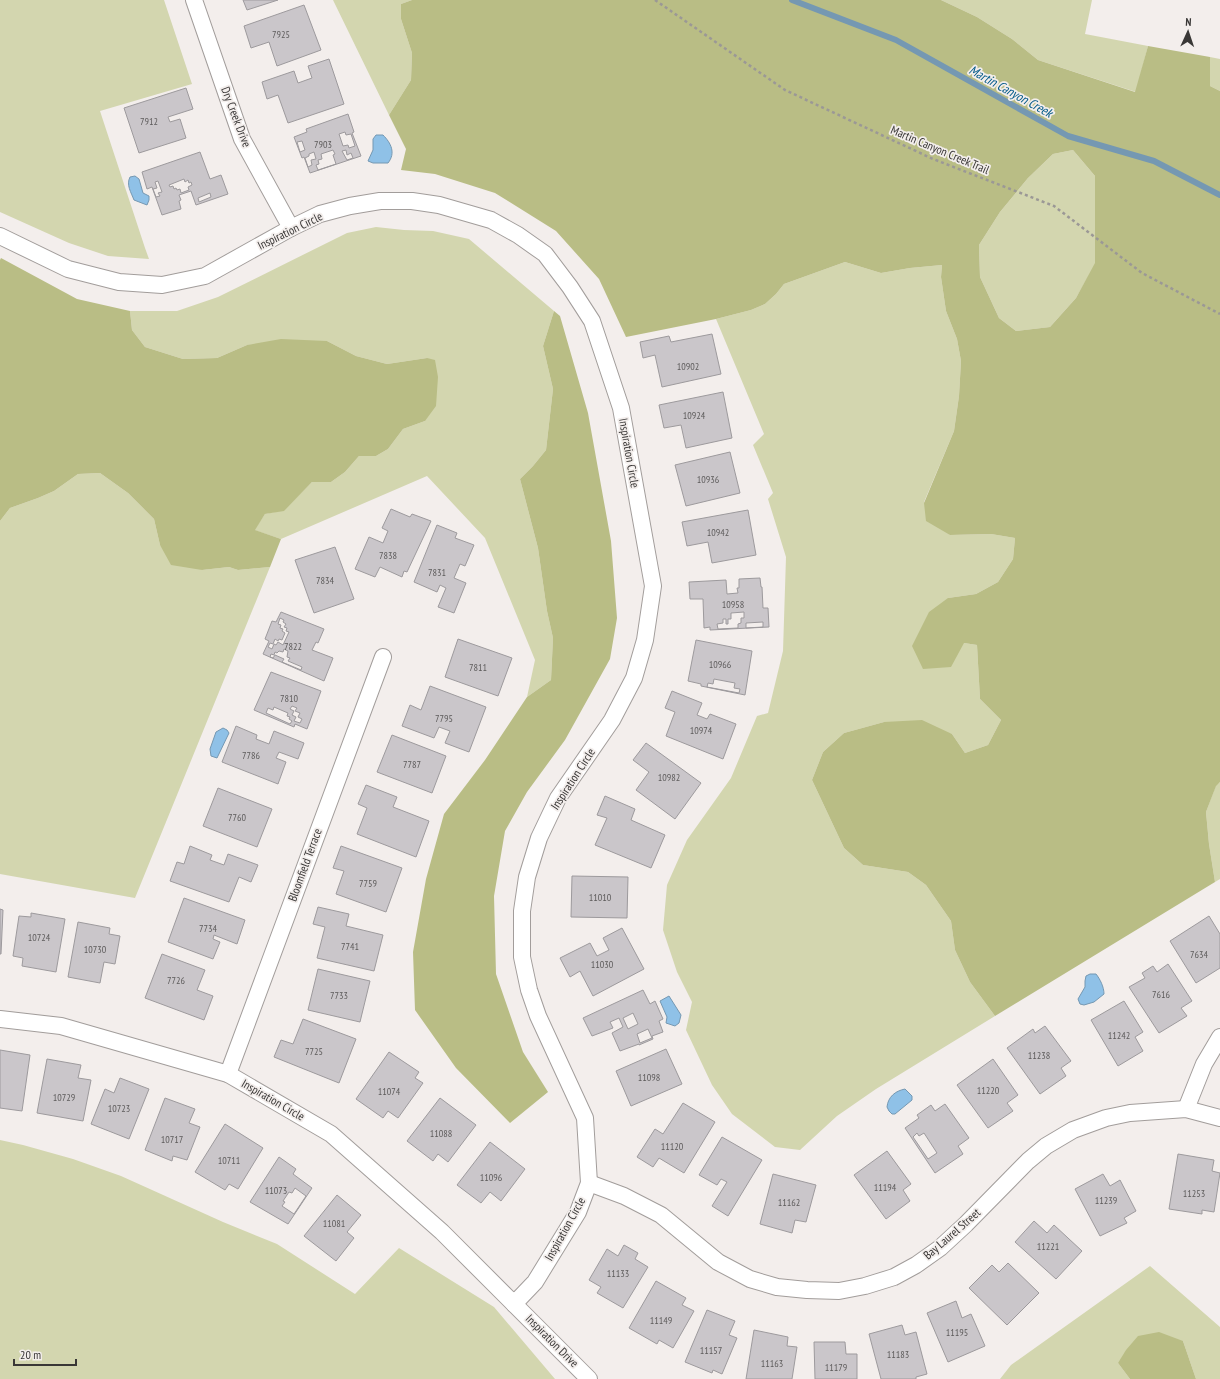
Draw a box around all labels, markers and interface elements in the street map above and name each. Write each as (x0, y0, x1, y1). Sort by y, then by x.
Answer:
north arrow (1168, 12, 1208, 52)
text: N (1185, 15, 1192, 29)
house number: 7925 (272, 28, 290, 41)
water label: Martin Canyon Creek (966, 61, 1057, 122)
street label: Dry Creek Drive (218, 85, 255, 149)
house number: 7912 (140, 115, 158, 128)
street label: Martin Canyon Creek Trail (889, 122, 992, 177)
house number: 7903 (314, 138, 332, 151)
street label: Inspiration Circle (255, 208, 325, 253)
house number: 10902 (677, 360, 699, 373)
house number: 10924 (683, 409, 706, 422)
street label: Inspiration Circle (616, 417, 643, 489)
house number: 10936 (697, 473, 720, 486)
house number: 10942 (707, 526, 729, 539)
house number: 7838 (379, 549, 397, 562)
house number: 7831 (428, 566, 446, 579)
house number: 7834 (316, 574, 335, 587)
house number: 10958 (722, 598, 744, 611)
house number: 7822 (284, 640, 302, 653)
house number: 10966 (709, 658, 732, 671)
house number: 7811 (469, 661, 487, 674)
house number: 7810 (280, 692, 299, 705)
house number: 7795 (435, 712, 453, 725)
house number: 10974 (690, 724, 713, 737)
street label: Inspiration Circle (547, 745, 598, 812)
house number: 7786 (242, 749, 261, 762)
house number: 7787 (403, 758, 421, 771)
house number: 10982 (658, 771, 680, 784)
house number: 7760 (228, 811, 247, 824)
street label: Bloomfield Terrace (284, 826, 325, 903)
house number: 7759 (359, 877, 377, 890)
house number: 11010 (589, 891, 612, 904)
house number: 7734 (199, 922, 218, 935)
house number: 10724 (28, 931, 51, 944)
house number: 7741 (341, 940, 359, 953)
house number: 10730 (84, 943, 107, 956)
house number: 7634 (1190, 948, 1209, 961)
house number: 11030 (591, 958, 614, 971)
house number: 7726 (167, 974, 186, 987)
house number: 7616 (1152, 988, 1171, 1001)
house number: 7733 (330, 989, 348, 1002)
house number: 11242 (1108, 1029, 1130, 1042)
house number: 7725 (305, 1045, 323, 1058)
house number: 11238 (1028, 1049, 1050, 1062)
house number: 11098 (638, 1071, 660, 1084)
street label: Inspiration Circle (239, 1075, 307, 1124)
house number: 11220 (977, 1084, 1000, 1097)
house number: 11074 (378, 1085, 401, 1098)
house number: 10729 (53, 1091, 75, 1104)
house number: 10723 (108, 1102, 130, 1115)
house number: 11088 (430, 1127, 452, 1140)
house number: 10717 (161, 1133, 183, 1146)
house number: 11120 (661, 1140, 684, 1153)
house number: 10711 (218, 1154, 240, 1167)
house number: 11096 (480, 1171, 503, 1184)
house number: 11194 (874, 1181, 897, 1194)
house number: 11073 (265, 1184, 287, 1197)
house number: 11253 (1183, 1187, 1205, 1200)
street label: Inspiration Circle (541, 1194, 588, 1263)
house number: 11239 (1095, 1194, 1117, 1207)
house number: 11162 (778, 1196, 800, 1209)
street label: Bay Laurel Street (920, 1204, 984, 1262)
house number: 11081 (323, 1217, 345, 1230)
house number: 11221 (1037, 1240, 1059, 1253)
house number: 11133 (607, 1267, 629, 1280)
street label: Inspiration Drive (523, 1311, 582, 1370)
house number: 11149 (650, 1314, 672, 1327)
house number: 11195 (946, 1326, 968, 1339)
scale bar (14, 1341, 76, 1367)
house number: 11157 (700, 1344, 722, 1357)
text: 20 m (20, 1347, 41, 1362)
house number: 11183 (887, 1348, 909, 1361)
house number: 11163 (761, 1357, 783, 1370)
house number: 11179 (825, 1361, 847, 1374)

